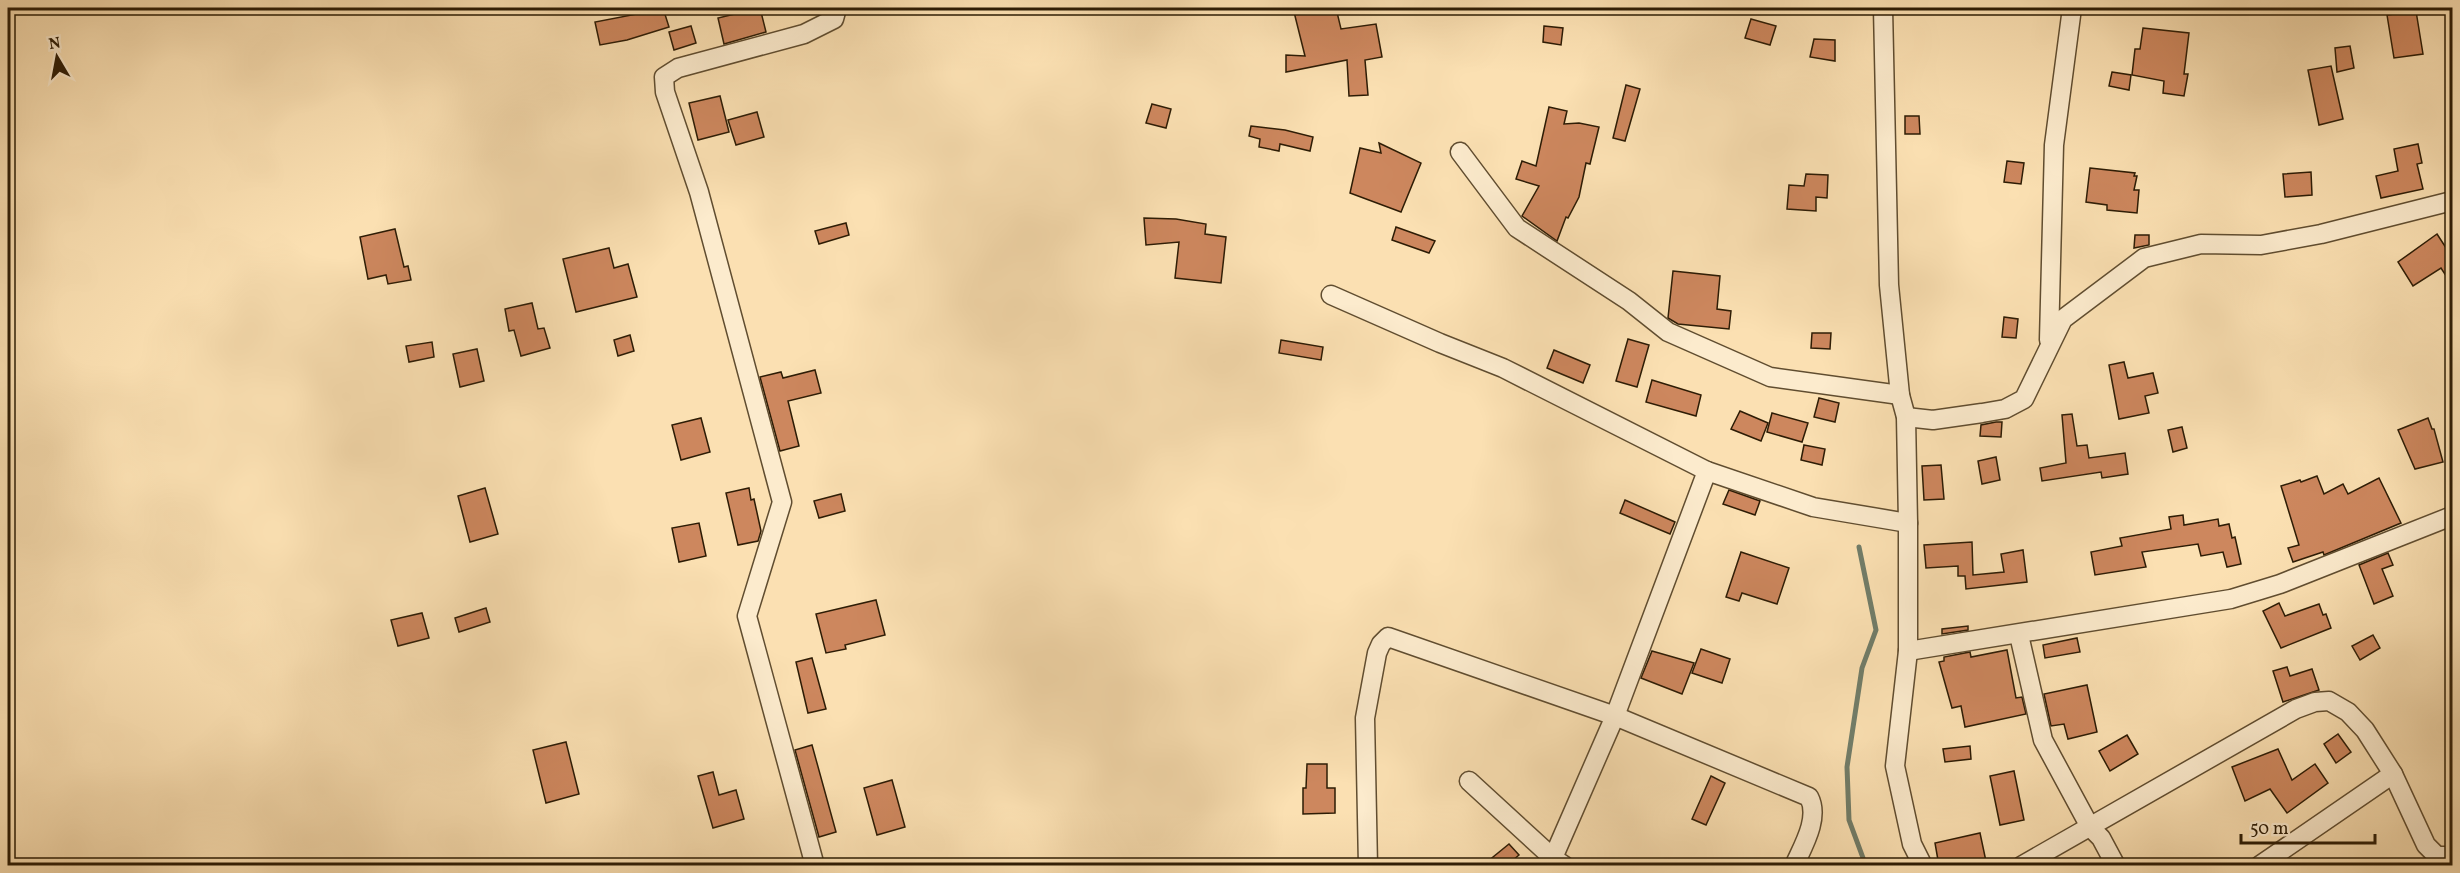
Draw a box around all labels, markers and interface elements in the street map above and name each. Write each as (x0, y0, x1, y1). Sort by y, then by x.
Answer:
north arrow (27, 27, 87, 87)
text: N (47, 32, 63, 56)
scale bar (2241, 807, 2374, 845)
text: 50 m (2250, 817, 2289, 842)

